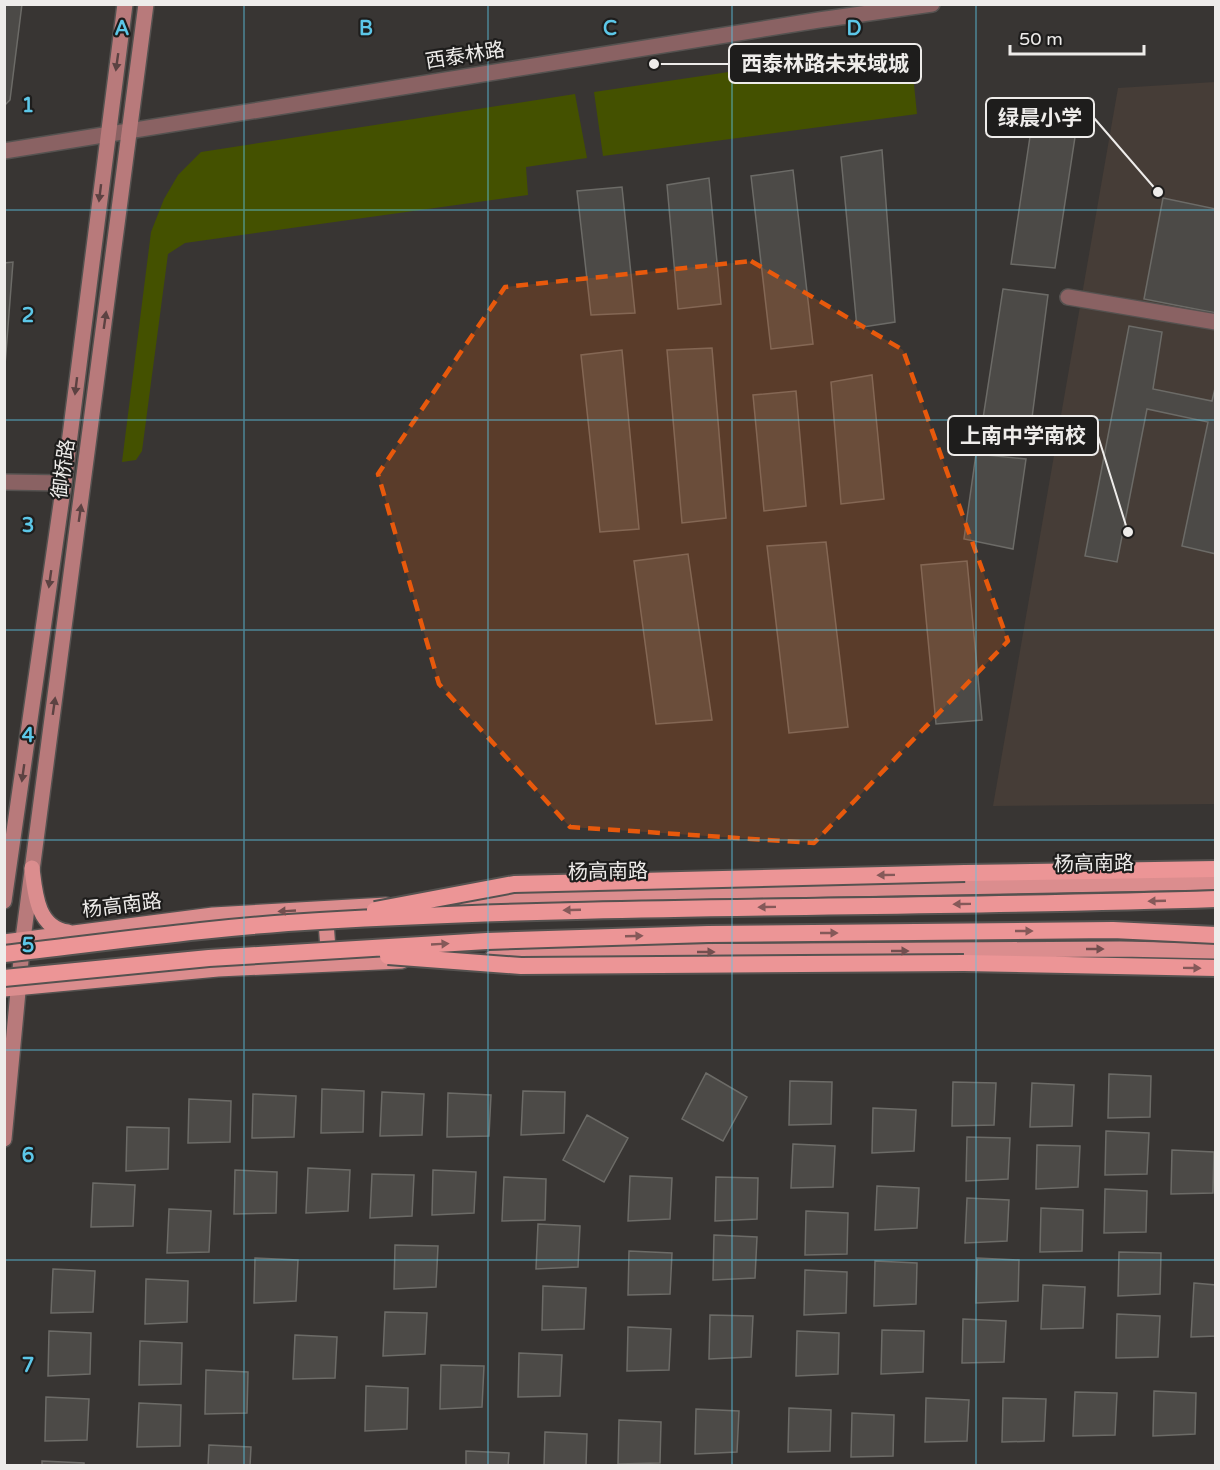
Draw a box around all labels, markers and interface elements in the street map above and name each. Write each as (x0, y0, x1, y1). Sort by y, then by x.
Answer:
text: A (115, 17, 130, 41)
text: B (359, 17, 373, 41)
text: C (603, 17, 617, 41)
text: D (846, 17, 862, 41)
scale bar (1010, 18, 1144, 56)
text: 50 m (1019, 28, 1063, 50)
street label: 西泰林路 (424, 38, 506, 74)
callout: 西泰林路未来域城 (729, 44, 921, 83)
text: 西泰林路未来域城 (741, 52, 909, 77)
one-way arrow (112, 53, 121, 72)
text: 1 (22, 94, 34, 118)
callout: 绿晨小学 (986, 98, 1094, 137)
text: 绿晨小学 (998, 106, 1082, 131)
one-way arrow (95, 183, 105, 202)
text: 2 (22, 304, 34, 328)
one-way arrow (101, 310, 110, 329)
one-way arrow (72, 377, 81, 396)
callout: 上南中学南校 (948, 416, 1098, 455)
text: 上南中学南校 (960, 424, 1086, 449)
street label: 御桥路 (48, 438, 80, 500)
one-way arrow (75, 503, 84, 522)
text: 3 (22, 514, 34, 538)
one-way arrow (46, 570, 55, 589)
one-way arrow (49, 697, 58, 716)
text: 4 (22, 724, 35, 748)
one-way arrow (18, 763, 27, 782)
street label: 杨高南路 (1054, 851, 1134, 877)
street label: 杨高南路 (568, 859, 648, 885)
one-way arrow (876, 870, 895, 879)
street label: 杨高南路 (81, 889, 163, 923)
one-way arrow (1148, 897, 1167, 906)
one-way arrow (953, 899, 972, 909)
one-way arrow (758, 902, 777, 912)
one-way arrow (277, 906, 296, 915)
one-way arrow (563, 906, 582, 915)
one-way arrow (1015, 926, 1034, 936)
one-way arrow (820, 928, 839, 938)
one-way arrow (625, 932, 644, 941)
text: 5 (22, 934, 34, 958)
one-way arrow (430, 940, 449, 949)
one-way arrow (1086, 944, 1105, 954)
one-way arrow (891, 946, 910, 956)
one-way arrow (696, 947, 715, 957)
one-way arrow (1183, 963, 1202, 973)
text: 6 (22, 1144, 34, 1168)
text: 7 (22, 1354, 34, 1378)

